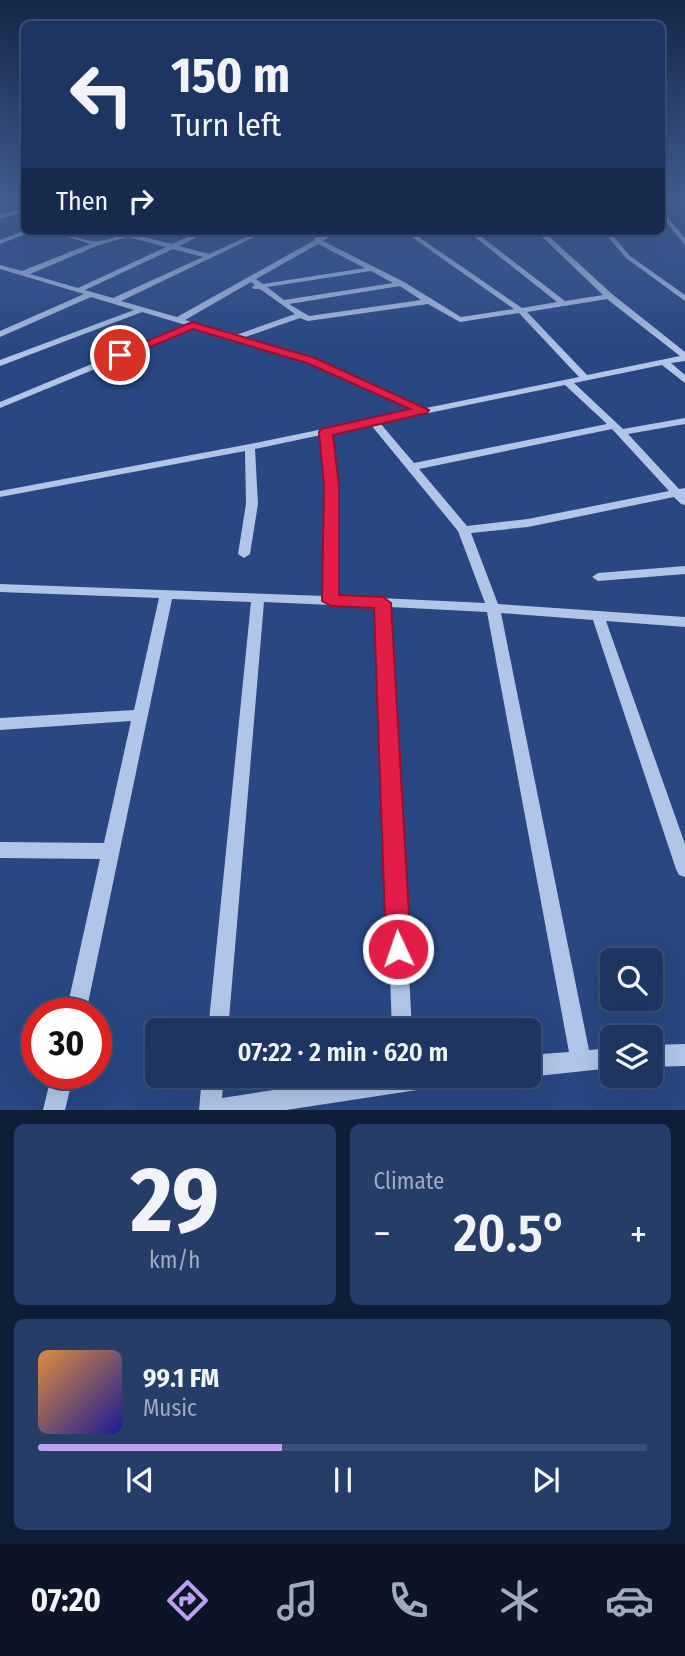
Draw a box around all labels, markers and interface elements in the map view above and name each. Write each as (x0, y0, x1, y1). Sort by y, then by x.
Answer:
text: 150 m (171, 46, 290, 105)
icon: left (56, 49, 147, 140)
text: Turn left (171, 106, 281, 144)
icon: right (122, 182, 160, 220)
text: Then (56, 186, 108, 217)
pin (90, 325, 150, 385)
icon: arrive (101, 336, 139, 374)
position arrow (361, 912, 435, 986)
map controls (600, 948, 663, 1088)
button: search (600, 948, 663, 1011)
speed limit sign: 30 (21, 998, 112, 1089)
button: layers (600, 1025, 663, 1088)
text: 07:22 · 2 min · 620 m (238, 1037, 448, 1068)
text: 29 (130, 1146, 219, 1255)
text: Climate (374, 1167, 444, 1195)
text: 20.5° (454, 1202, 567, 1265)
text: − (374, 1211, 391, 1257)
text: + (630, 1211, 647, 1257)
text: km/h (149, 1246, 200, 1274)
text: 99.1 FM (143, 1363, 219, 1394)
text: Music (143, 1394, 197, 1422)
icon: previous (121, 1461, 159, 1499)
icon: pause (324, 1461, 362, 1499)
icon: next (527, 1461, 565, 1499)
icon: directions (163, 1576, 212, 1625)
icon: music (273, 1576, 322, 1625)
icon: phone (384, 1576, 433, 1625)
icon: climate (495, 1576, 544, 1625)
icon: car (605, 1576, 654, 1625)
text: 07:20 (31, 1581, 101, 1619)

